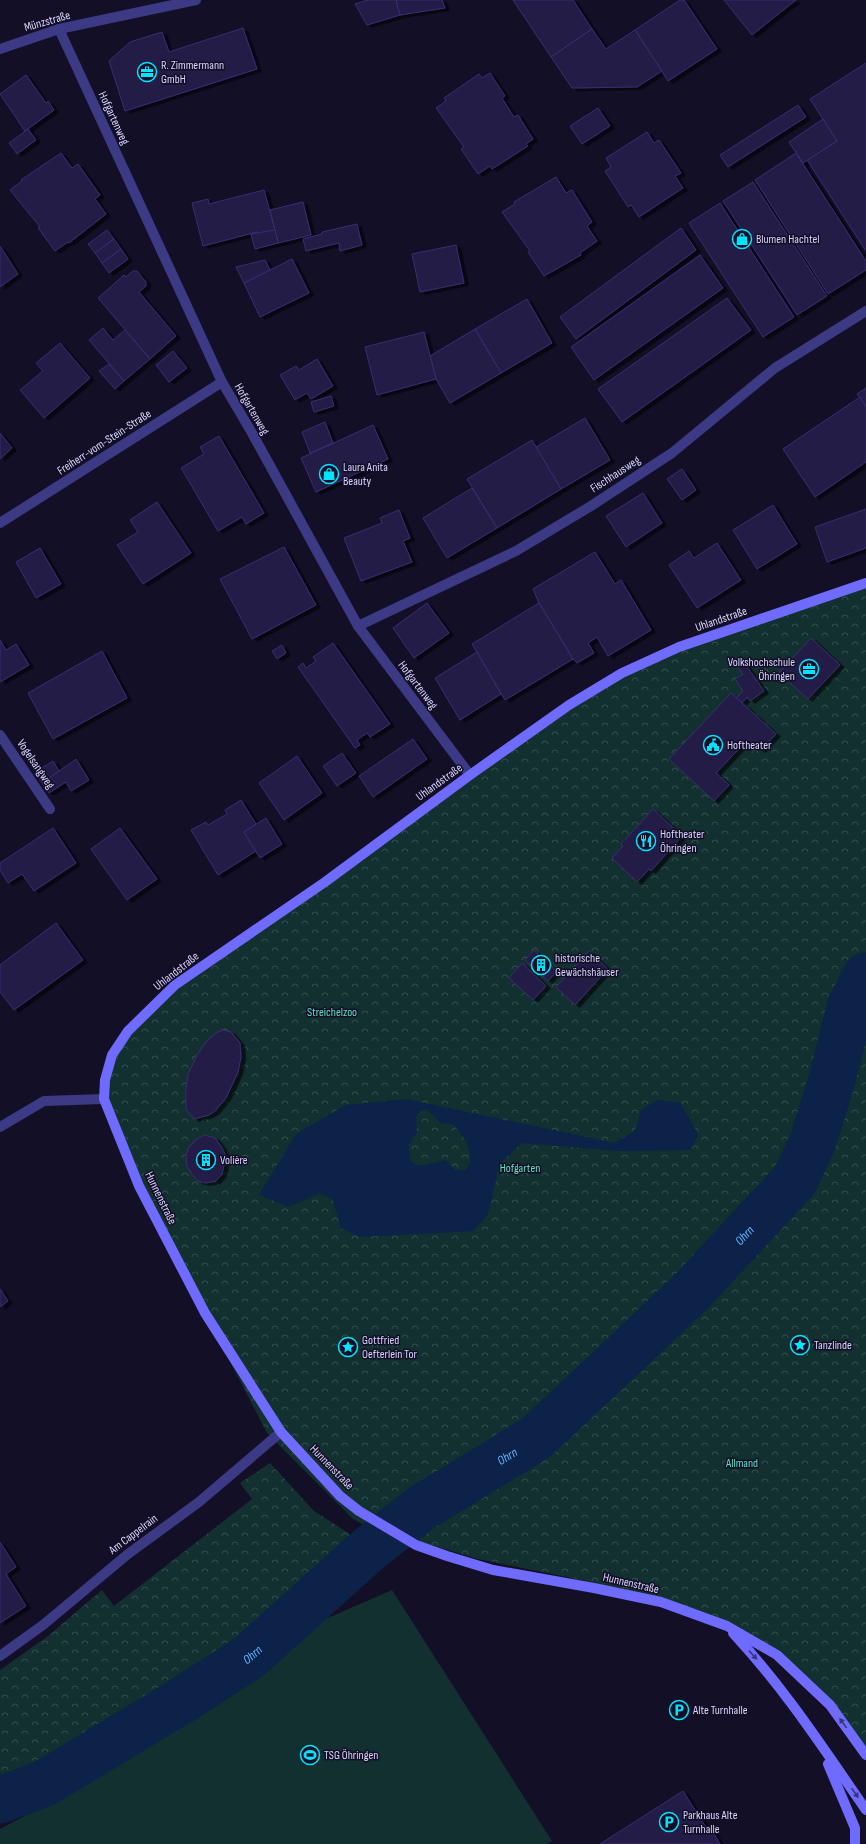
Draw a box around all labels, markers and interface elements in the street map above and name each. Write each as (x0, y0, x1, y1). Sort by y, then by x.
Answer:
street label: Münzstraße (22, 8, 72, 35)
place label: R. Zimmermann GmbH (161, 58, 224, 87)
office icon: R. Zimmermann GmbH (136, 61, 158, 83)
street label: Hofgartenweg (95, 89, 132, 147)
shop icon: Blumen Hachtel (731, 228, 753, 250)
place label: Blumen Hachtel (756, 232, 820, 247)
street label: Hofgartenweg (231, 381, 272, 438)
street label: Freiherr-vom-Stein-Straße (54, 406, 154, 478)
street label: Fischhausweg (587, 453, 643, 496)
place label: Laura Anita Beauty (343, 460, 388, 489)
shop icon: Laura Anita Beauty (318, 463, 340, 485)
street label: Uhlandstraße (693, 604, 749, 635)
place label: Volkshochschule Öhringen (728, 655, 795, 684)
street label: Hofgartenweg (394, 658, 441, 713)
office icon: Volkshochschule Öhringen (798, 658, 820, 680)
public building icon: Hoftheater (702, 734, 724, 756)
street label: Vogelsangweg (13, 737, 58, 792)
place label: Hoftheater (727, 738, 772, 753)
street label: Uhlandstraße (413, 760, 466, 804)
place label: Hoftheater Öhringen (660, 827, 705, 856)
restaurant icon: Hoftheater Öhringen (635, 830, 657, 852)
street label: Uhlandstraße (151, 949, 202, 994)
place label: historische Gewächshäuser (555, 951, 619, 980)
building icon: historische Gewächshäuser (530, 954, 552, 976)
park label: Streichelzoo (307, 1005, 357, 1020)
building icon: Volière (195, 1149, 217, 1171)
place label: Volière (220, 1153, 248, 1168)
park label: Hofgarten (500, 1161, 540, 1176)
street label: Hunnenstraße (141, 1169, 180, 1227)
water label: Ohrn (732, 1222, 758, 1249)
place label: Gottfried Oefterlein Tor (362, 1333, 417, 1362)
place icon: Tanzlinde (789, 1334, 811, 1356)
place icon: Gottfried Oefterlein Tor (337, 1336, 359, 1358)
place label: Tanzlinde (814, 1338, 852, 1353)
street label: Hunnenstraße (306, 1442, 357, 1493)
water label: Ohrn (494, 1444, 521, 1469)
park label: Allmand (725, 1456, 758, 1471)
street label: Am Cappelrain (105, 1511, 161, 1558)
street label: Hunnenstraße (601, 1570, 661, 1597)
water label: Ohrn (240, 1642, 266, 1668)
one-way arrow (748, 1650, 757, 1659)
parking icon: Alte Turnhalle (668, 1699, 690, 1721)
place label: Alte Turnhalle (692, 1703, 748, 1718)
one-way arrow (839, 1718, 847, 1729)
sports icon: TSG Öhringen (299, 1744, 321, 1766)
place label: TSG Öhringen (324, 1748, 378, 1763)
one-way arrow (851, 1788, 859, 1799)
place label: Parkhaus Alte Turnhalle (683, 1808, 738, 1837)
parking icon: Parkhaus Alte Turnhalle (658, 1811, 680, 1833)

